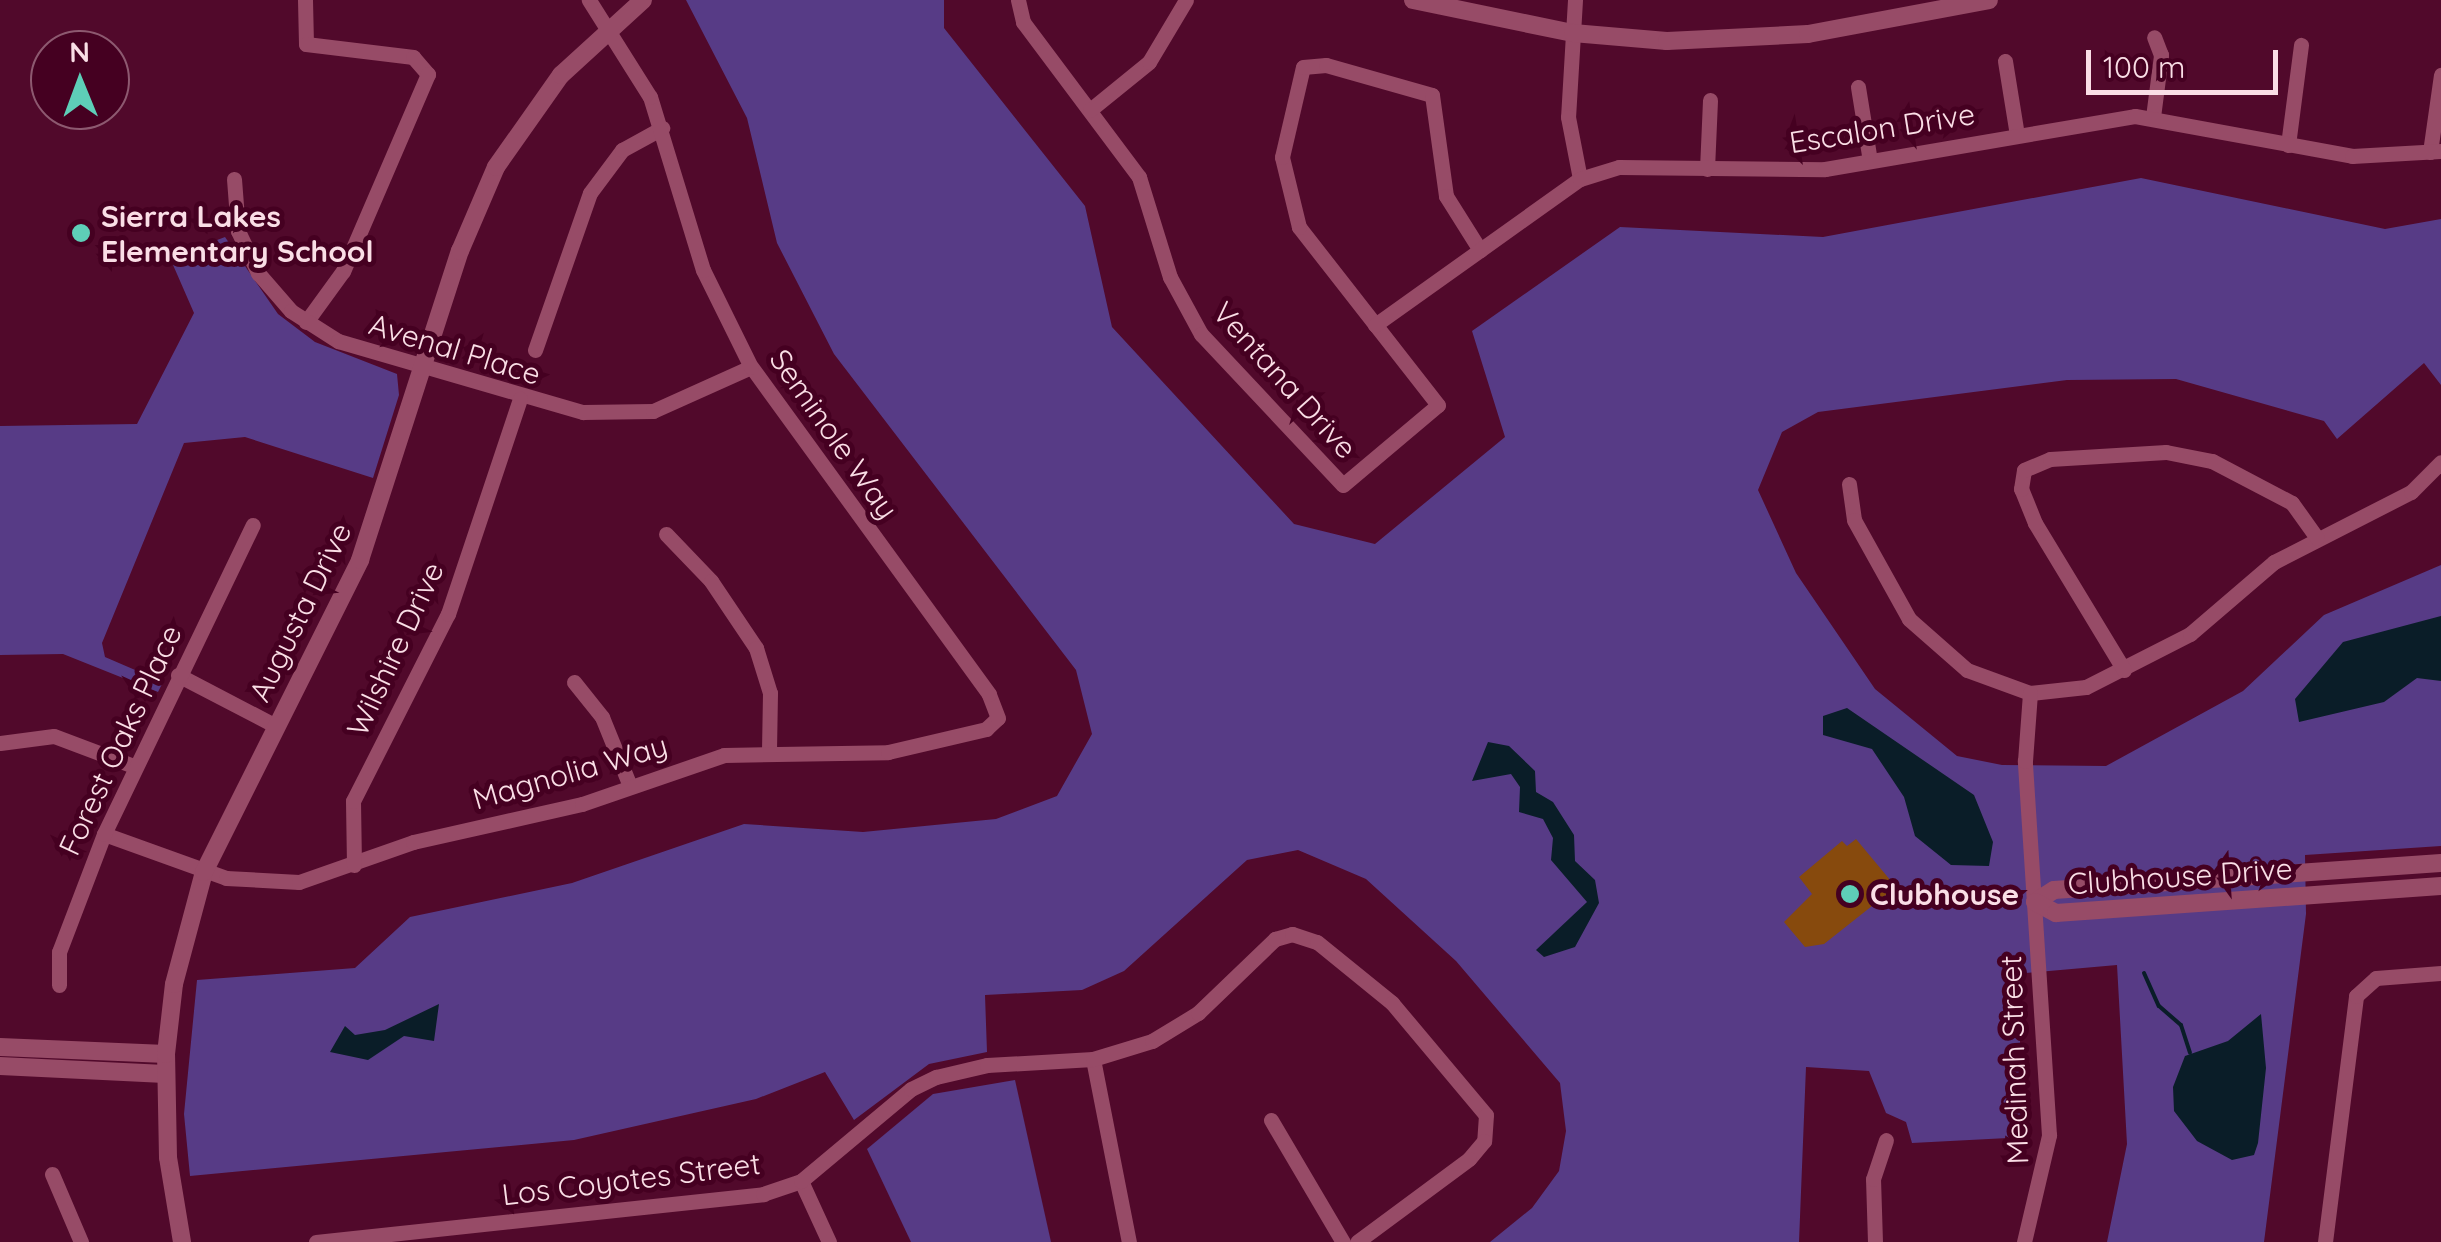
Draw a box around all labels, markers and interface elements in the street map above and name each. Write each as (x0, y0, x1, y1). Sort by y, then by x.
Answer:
north arrow (30, 30, 130, 130)
scale bar (2091, 30, 2284, 92)
text: N (69, 34, 90, 69)
text: 100 m (2103, 48, 2185, 86)
street label: Escalon Drive (1787, 96, 1977, 160)
place label: Sierra Lakes Elementary School (101, 198, 374, 268)
marker: Sierra Lakes Elementary School (70, 222, 92, 244)
street label: Ventana Drive (1205, 294, 1365, 466)
street label: Avenal Place (365, 306, 545, 392)
street label: Seminole Way (762, 342, 906, 526)
street label: Augusta Drive (241, 517, 359, 707)
street label: Wilshire Drive (339, 556, 451, 742)
street label: Forest Oaks Place (51, 619, 189, 861)
street label: Magnolia Way (469, 727, 671, 817)
street label: Clubhouse Drive (2066, 850, 2294, 902)
place label: Clubhouse (1870, 876, 2019, 912)
marker: Clubhouse (1839, 883, 1861, 905)
street label: Medinah Street (1992, 955, 2036, 1165)
street label: Los Coyotes Street (500, 1145, 762, 1213)

